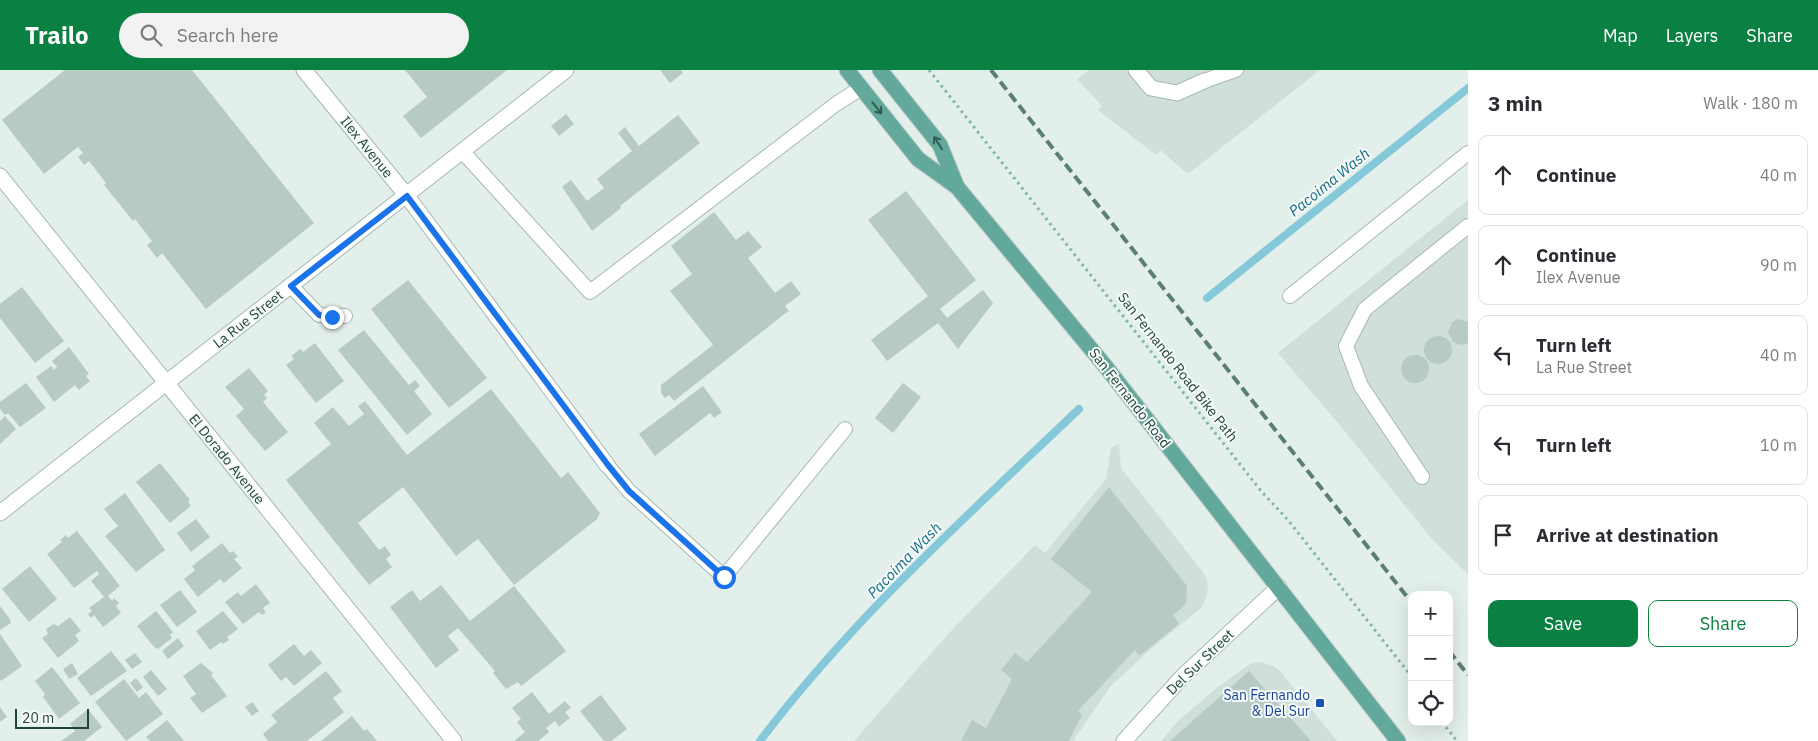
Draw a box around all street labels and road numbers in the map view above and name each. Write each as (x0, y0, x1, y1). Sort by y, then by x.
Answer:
street label: Ilex Avenue (337, 113, 397, 182)
street label: La Rue Street (209, 286, 287, 352)
street label: San Fernando Road Bike Path (1115, 289, 1241, 445)
street label: San Fernando Road (1086, 345, 1174, 451)
street label: El Dorado Avenue (185, 410, 269, 508)
street label: Del Sur Street (1162, 625, 1238, 699)

